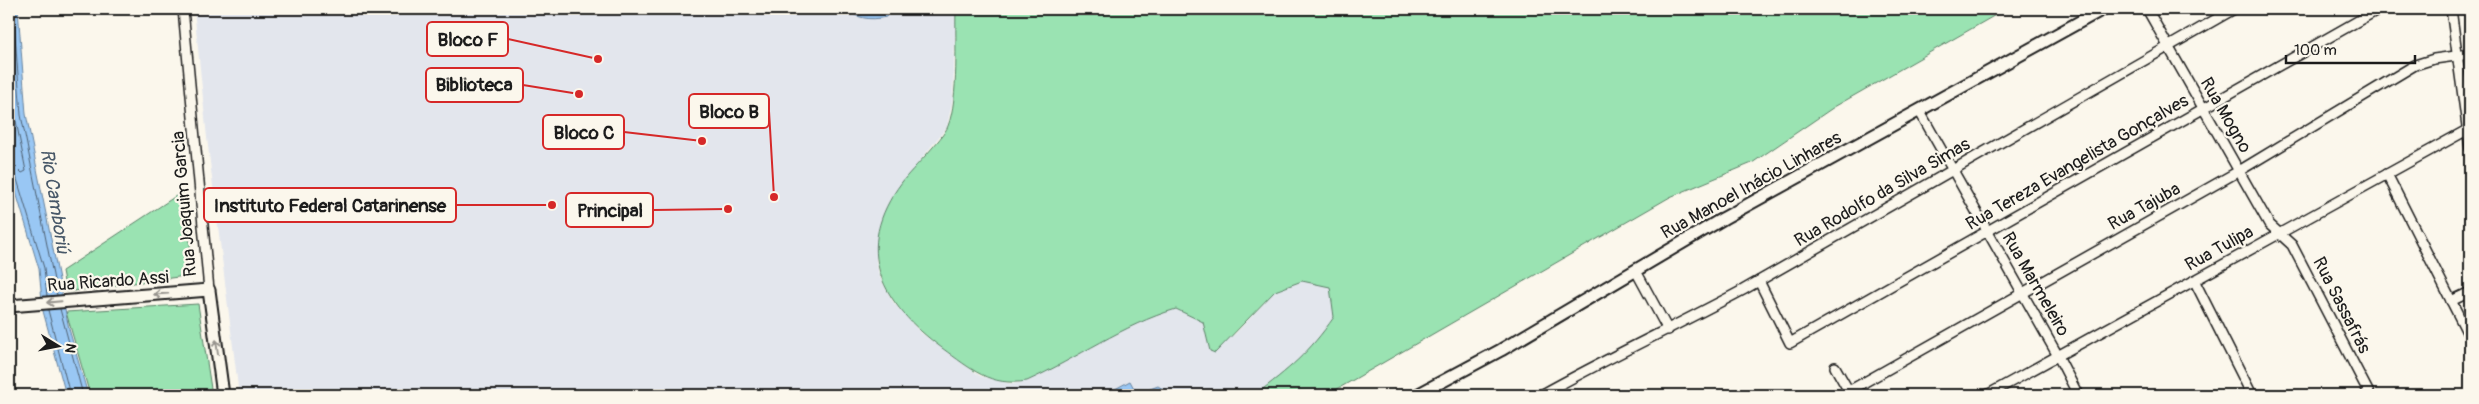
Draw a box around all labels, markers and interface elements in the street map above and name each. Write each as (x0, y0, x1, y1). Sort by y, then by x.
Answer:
callout: Bloco F (427, 22, 508, 56)
text: Bloco F (438, 28, 499, 52)
scale bar (2286, 32, 2415, 64)
text: 100 m (2294, 41, 2337, 60)
callout: Biblioteca (426, 68, 523, 102)
text: Biblioteca (435, 73, 513, 97)
street label: Rua Mogno (2195, 73, 2257, 158)
street label: Rua Tereza Evangelista Gonçalves (1962, 89, 2193, 236)
callout: Bloco B (689, 94, 769, 128)
text: Bloco B (699, 100, 759, 124)
callout: Bloco C (543, 115, 624, 149)
text: Bloco C (553, 121, 615, 145)
street label: Rua Manoel Inácio Linhares (1657, 126, 1845, 245)
street label: Rua Joaquim Garcia (167, 130, 202, 278)
street label: Rua Rodolfo da Silva Simas (1790, 133, 1974, 252)
water label: Rio Camboriú (35, 147, 75, 256)
street label: Rua Tajuba (2104, 177, 2184, 236)
callout: Instituto Federal Catarinense (204, 188, 456, 222)
callout: Principal (566, 193, 653, 227)
text: Instituto Federal Catarinense (214, 194, 447, 218)
text: Principal (577, 199, 643, 223)
street label: Rua Tulipa (2181, 220, 2257, 277)
street label: Rua Marmeleiro (1996, 228, 2075, 341)
street label: Rua Sassafrás (2307, 253, 2376, 357)
street label: Rua Ricardo Assi (46, 266, 170, 297)
one-way arrow (153, 289, 169, 299)
one-way arrow (46, 297, 62, 307)
north arrow (32, 322, 82, 372)
one-way arrow (212, 339, 222, 355)
text: N (61, 342, 80, 354)

